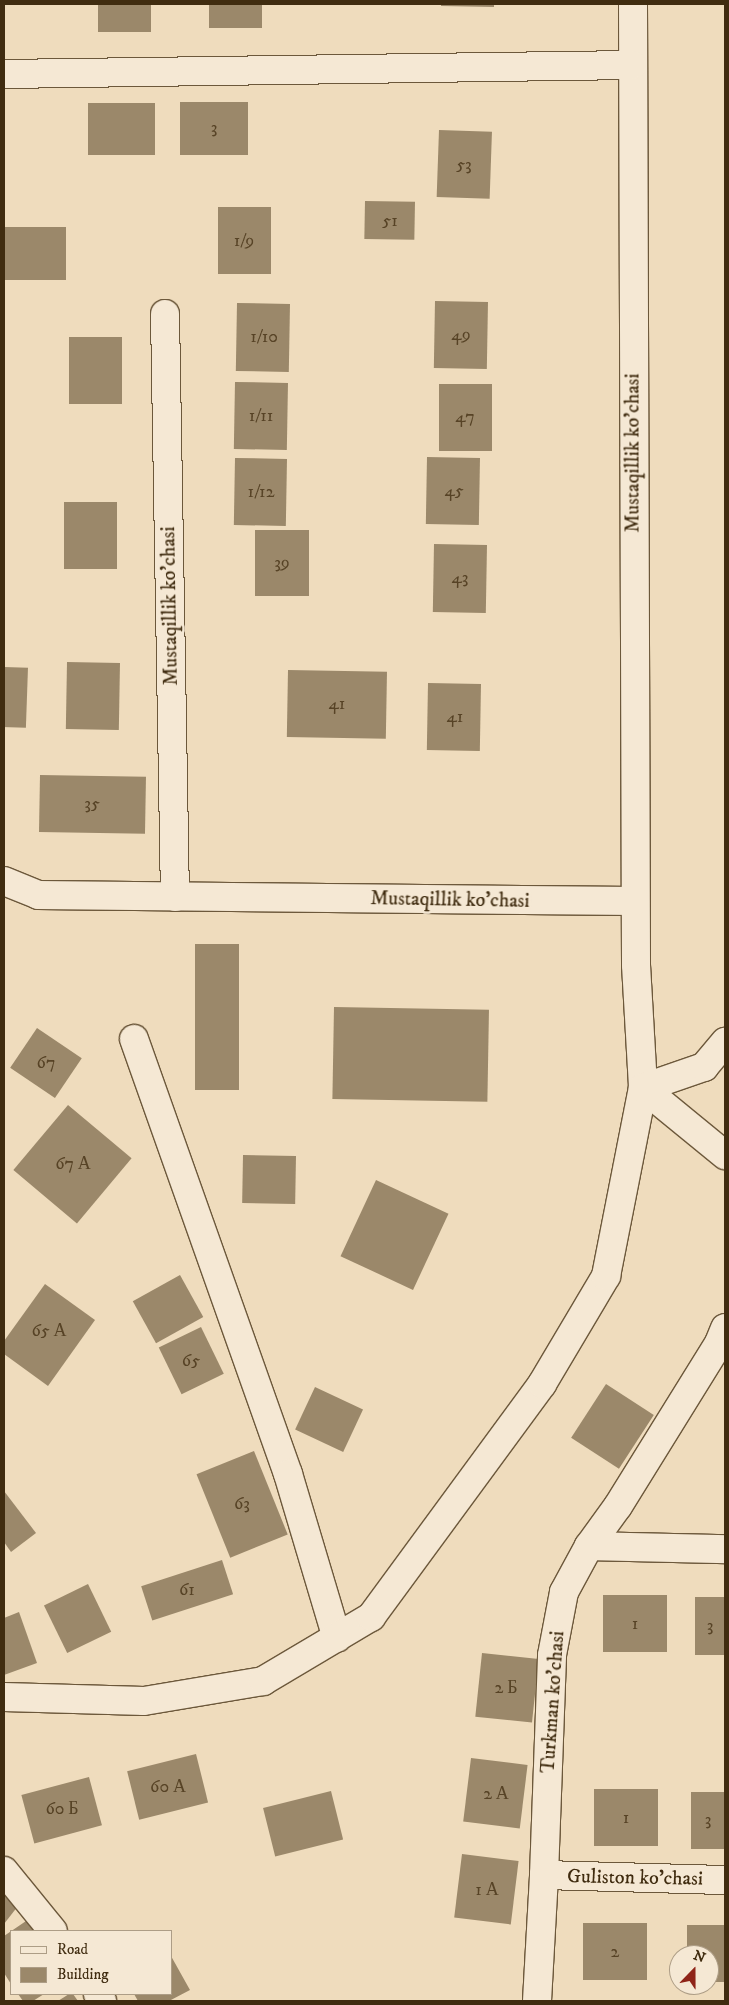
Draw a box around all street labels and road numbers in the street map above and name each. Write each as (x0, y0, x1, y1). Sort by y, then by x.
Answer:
street label: Mustaqillik ko'chasi (621, 373, 645, 533)
street label: Mustaqillik ko'chasi (157, 526, 183, 686)
street label: Mustaqillik ko'chasi (370, 887, 530, 913)
street label: Turkman ko'chasi (536, 1630, 570, 1774)
street label: Guliston ko'chasi (567, 1865, 703, 1891)

